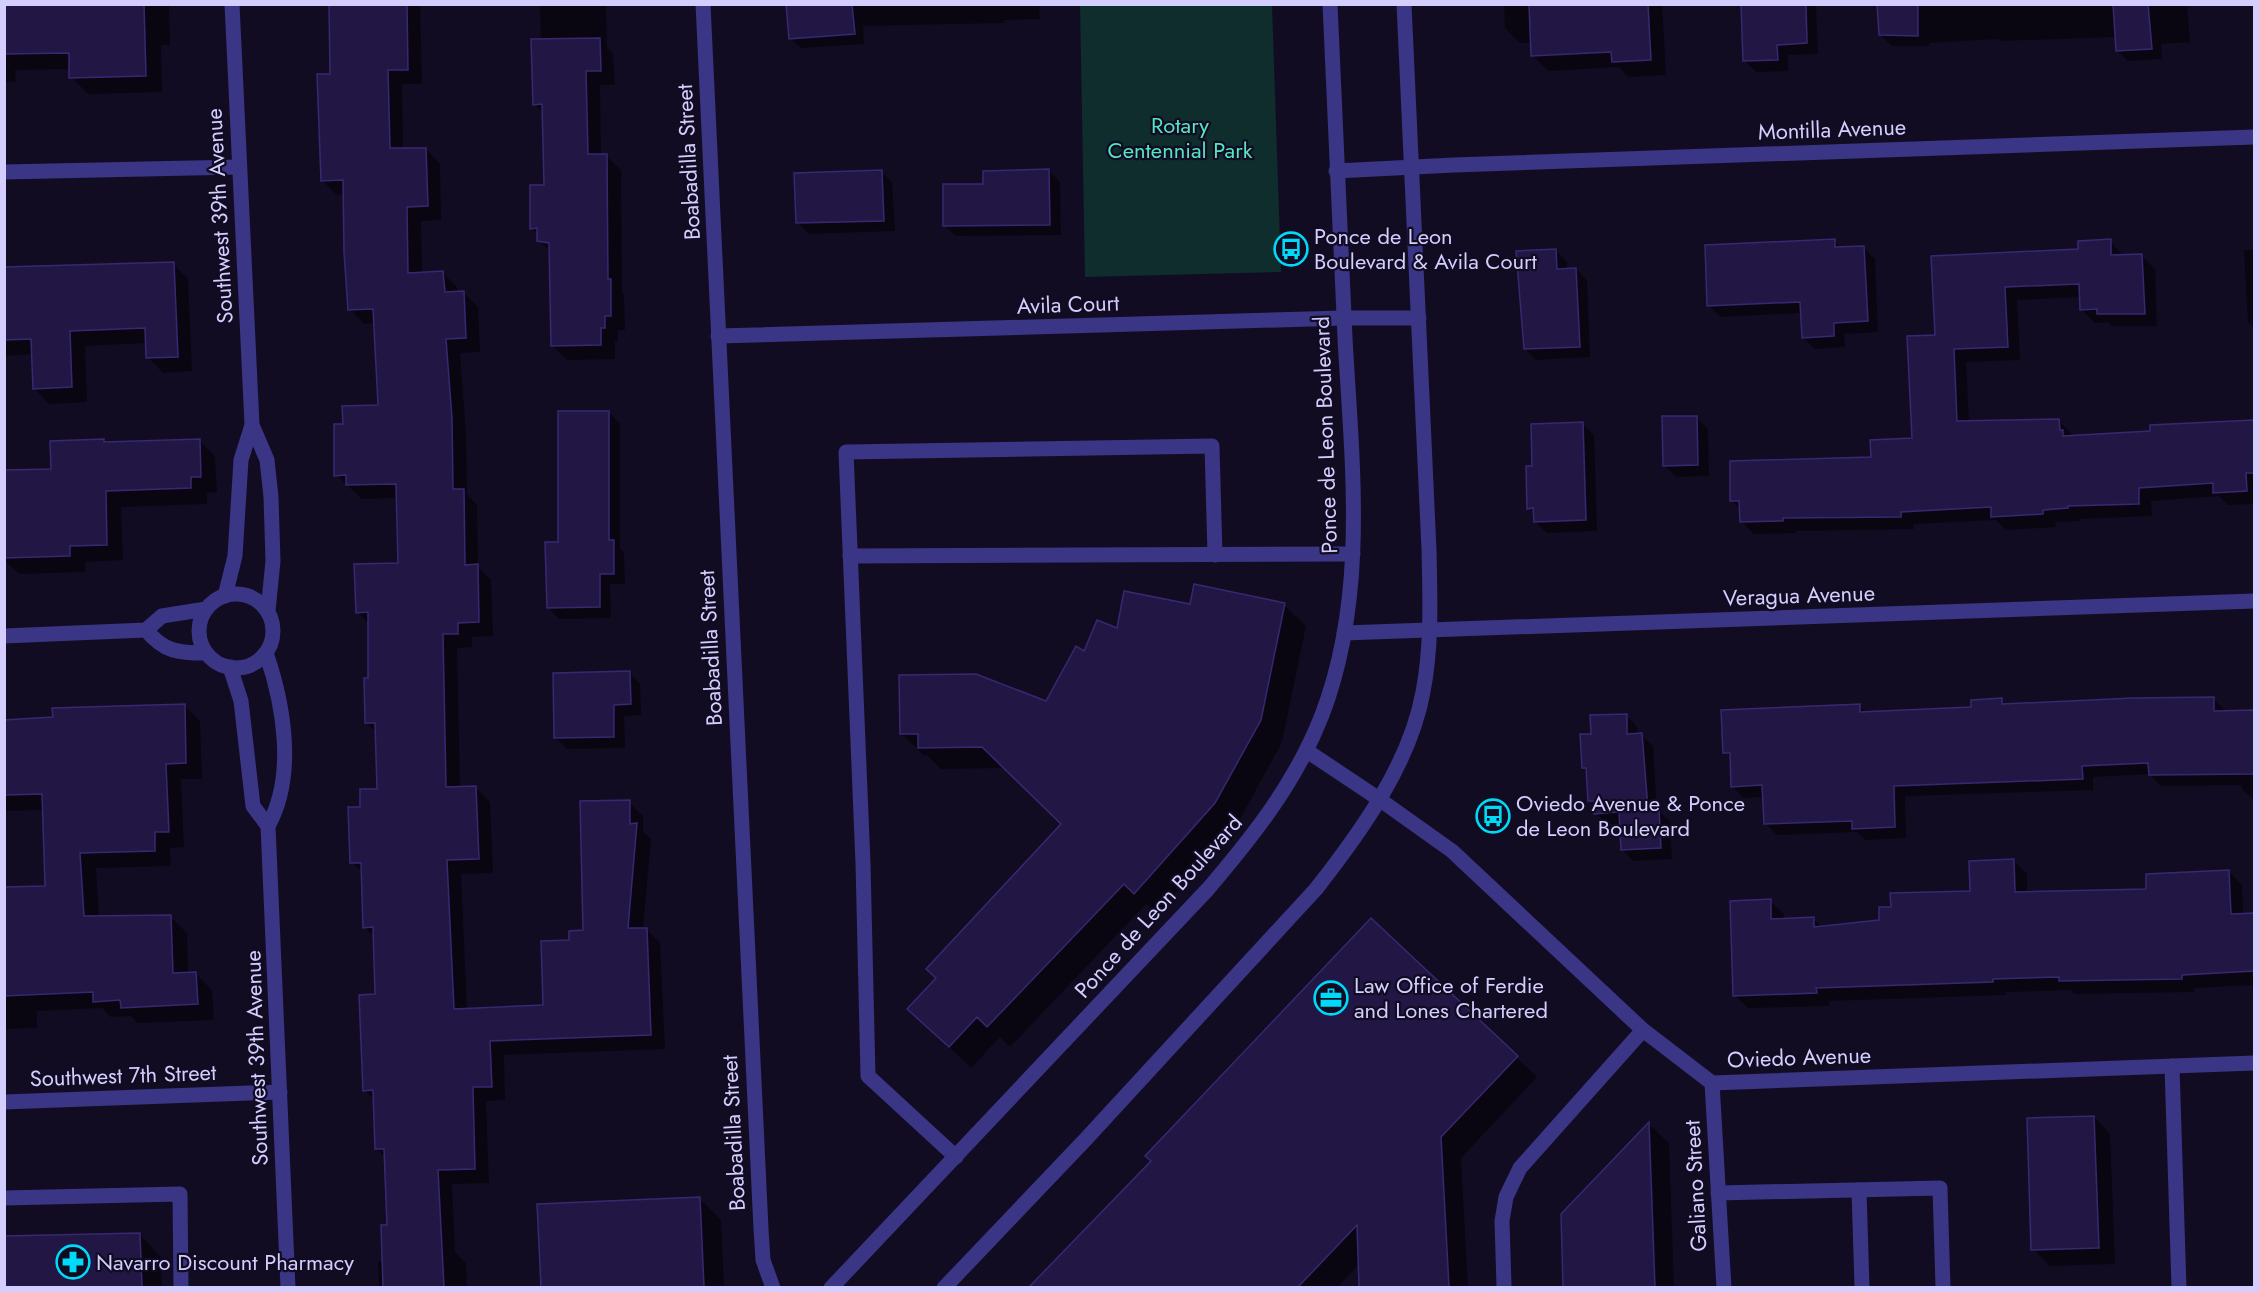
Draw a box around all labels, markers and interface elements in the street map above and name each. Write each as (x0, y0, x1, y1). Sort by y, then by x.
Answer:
street label: Boabadilla Street (668, 83, 708, 241)
street label: Southwest 39th Avenue (197, 107, 241, 325)
park label: Rotary Centennial Park (1108, 109, 1253, 166)
street label: Montilla Avenue (1757, 110, 1907, 148)
place label: Ponce de Leon Boulevard & Avila Court (1314, 220, 1538, 277)
bus stop icon: Ponce de Leon Boulevard & Avila Court (1273, 231, 1309, 267)
street label: Avila Court (1016, 286, 1121, 322)
street label: Ponce de Leon Boulevard (1305, 316, 1345, 554)
street label: Boabadilla Street (690, 569, 730, 727)
street label: Veragua Avenue (1722, 576, 1876, 614)
place label: Oviedo Avenue & Ponce de Leon Boulevard (1516, 787, 1745, 844)
bus stop icon: Oviedo Avenue & Ponce de Leon Boulevard (1475, 798, 1511, 834)
street label: Ponce de Leon Boulevard (1067, 807, 1249, 1005)
street label: Southwest 39th Avenue (236, 950, 276, 1166)
place label: Law Office of Ferdie and Lones Chartered (1354, 969, 1548, 1026)
office icon: Law Office of Ferdie and Lones Chartered (1313, 980, 1349, 1016)
street label: Oviedo Avenue (1726, 1038, 1872, 1076)
street label: Boabadilla Street (713, 1054, 753, 1212)
street label: Southwest 7th Street (29, 1056, 217, 1094)
street label: Galiano Street (1676, 1119, 1714, 1253)
pharmacy icon: Navarro Discount Pharmacy (55, 1244, 91, 1280)
place label: Navarro Discount Pharmacy (96, 1246, 354, 1278)

